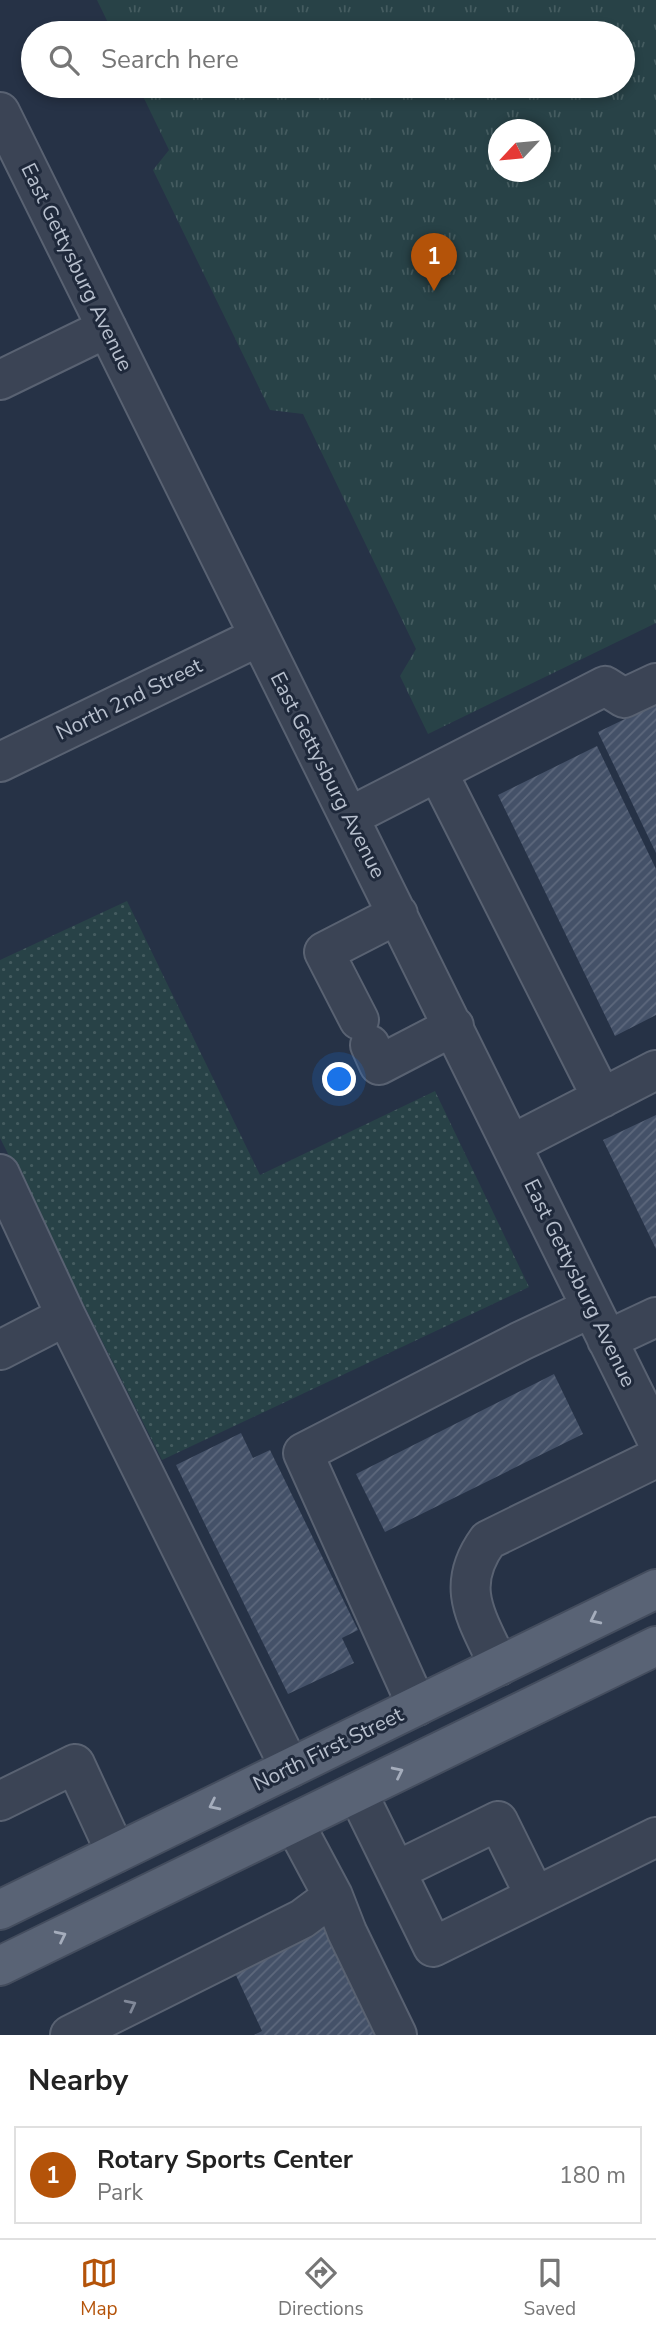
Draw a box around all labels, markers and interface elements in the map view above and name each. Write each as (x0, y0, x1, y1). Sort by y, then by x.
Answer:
search box (21, 21, 635, 98)
icon: search (45, 41, 83, 79)
text: Search here (101, 42, 239, 77)
north arrow (488, 119, 551, 182)
street label: East Gettysburg Avenue (14, 158, 140, 376)
pin: 1 (411, 233, 457, 291)
street label: North 2nd Street (51, 651, 207, 747)
street label: East Gettysburg Avenue (264, 667, 392, 883)
your location (322, 1062, 356, 1096)
street label: East Gettysburg Avenue (517, 1174, 643, 1392)
one-way arrow (590, 1610, 602, 1624)
street label: North First Street (248, 1700, 408, 1797)
one-way arrow (391, 1766, 403, 1780)
one-way arrow (209, 1797, 221, 1811)
one-way arrow (54, 1931, 66, 1945)
one-way arrow (124, 1999, 136, 2013)
text: Nearby (28, 2060, 128, 2101)
text: Rotary Sports Center (97, 2142, 353, 2177)
text: 1 (46, 2160, 60, 2191)
text: 180 m (559, 2160, 626, 2191)
text: Park (97, 2177, 143, 2208)
tab: Map (80, 2254, 118, 2322)
tab: Directions (278, 2254, 364, 2322)
tab: Saved (524, 2254, 576, 2322)

